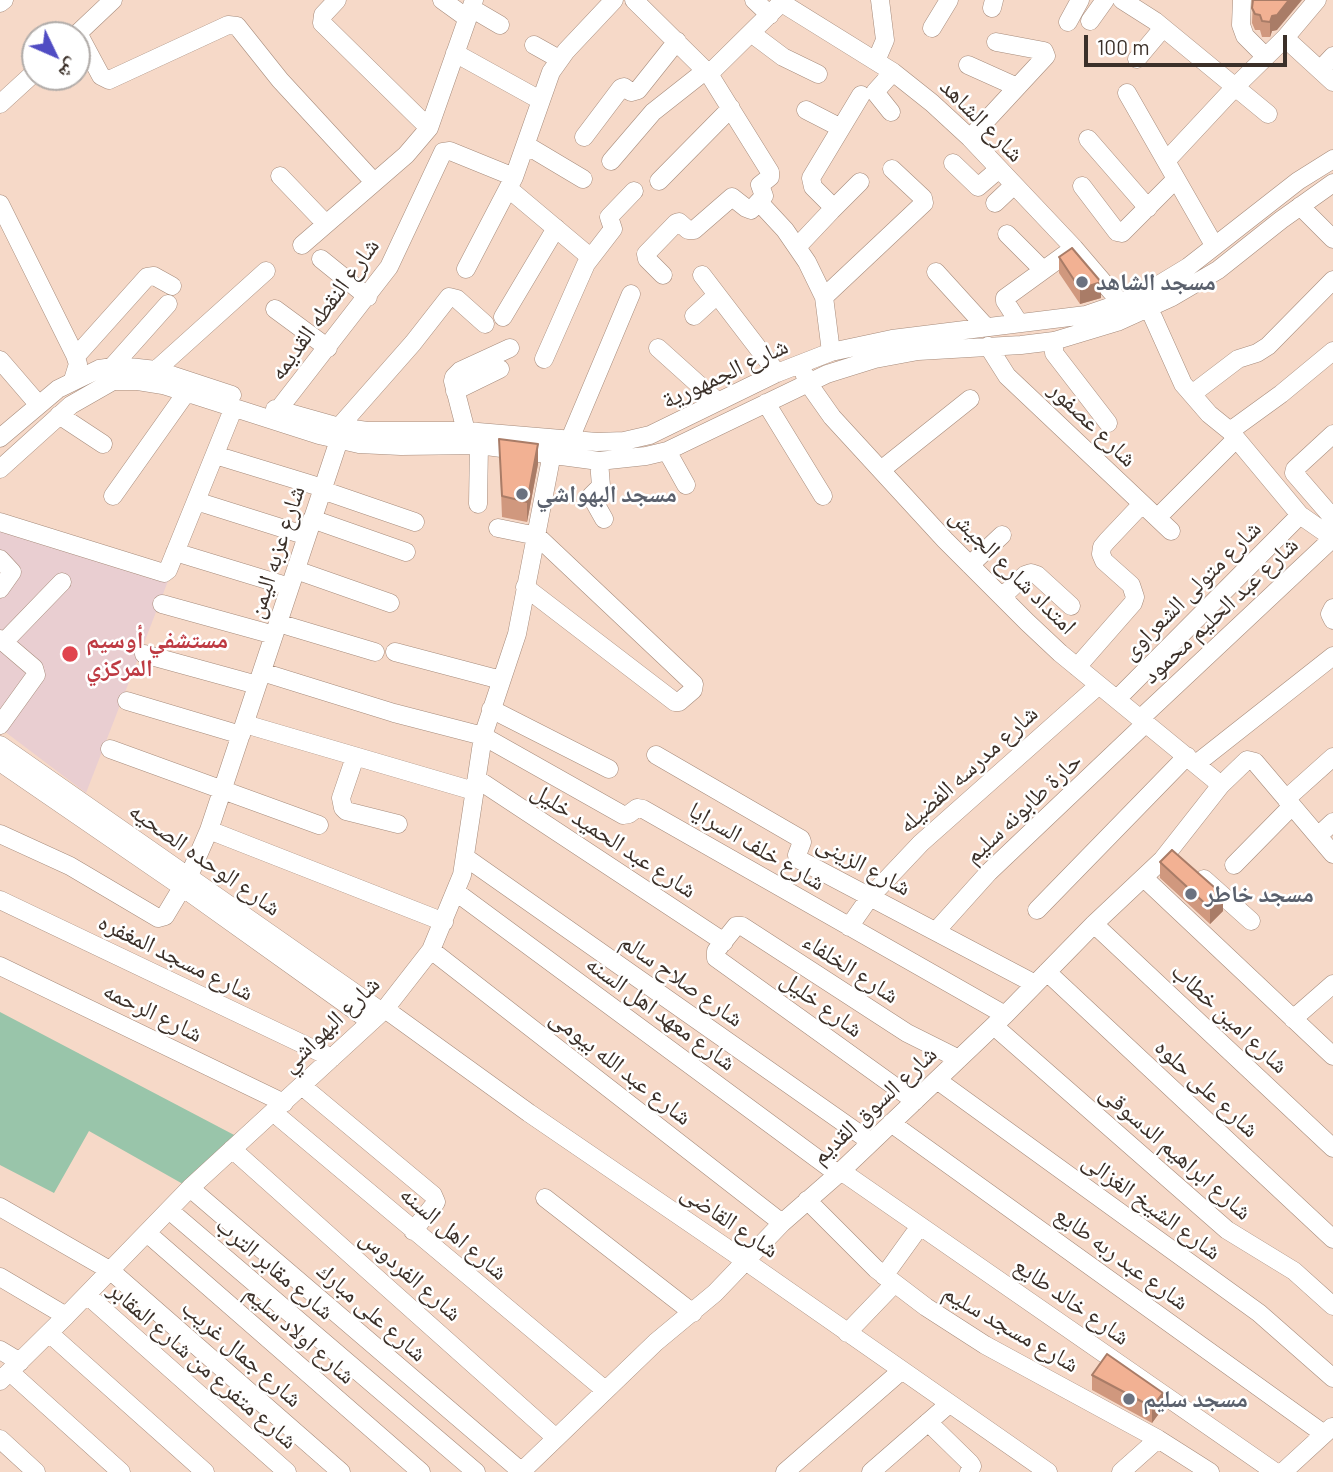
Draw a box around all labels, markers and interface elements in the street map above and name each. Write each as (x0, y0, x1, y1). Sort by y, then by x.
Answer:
north arrow (21, 21, 91, 91)
scale bar (1088, 21, 1291, 65)
text: 100 m (1097, 34, 1150, 59)
text: ش (55, 54, 85, 85)
street label: شارع الشاهد (934, 72, 1030, 168)
street label: شارع النقطه القديمه (263, 232, 385, 386)
place label: مسجد الشاهد (1096, 268, 1216, 296)
marker: مسجد الشاهد (1074, 274, 1090, 290)
street label: شارع الجمهورية (657, 331, 793, 415)
street label: شارع عصفور (1043, 375, 1143, 473)
place label: مسجد البهواشي (536, 480, 677, 508)
street label: شارع عزبه اليمن (241, 482, 311, 622)
marker: مسجد البهواشي (514, 486, 530, 502)
street label: امتداد شارع الجيش (944, 502, 1082, 640)
street label: شارع متولى الشعراوى (1115, 514, 1267, 666)
street label: شارع عبد الحليم محمود (1136, 530, 1304, 690)
place label: مستشفي أوسيم المركزي (86, 626, 228, 682)
marker: مستشفي أوسيم المركزي (60, 644, 80, 664)
street label: شارع مدرسه الفضيله (892, 699, 1044, 839)
street label: حارة طابونه سليم (958, 746, 1088, 870)
street label: شارع عبد الحميد خليل (526, 776, 702, 904)
street label: شارع خلف السرايا (684, 795, 830, 897)
street label: شارع الوحده الصحيه (124, 796, 286, 922)
street label: شارع الزينى (812, 828, 916, 902)
place label: مسجد خاطر (1205, 880, 1314, 908)
marker: مسجد خاطر (1183, 886, 1199, 902)
street label: شارع مسجد المغفره (94, 907, 258, 1007)
street label: شارع الخلفاء (797, 926, 905, 1010)
street label: شارع صلاح سالم (615, 927, 749, 1033)
street label: شارع معهد اهل السنه (581, 949, 741, 1077)
street label: شارع امين خطاب (1166, 956, 1294, 1080)
street label: شارع خليل (775, 965, 869, 1043)
street label: شارع البهواشي (274, 970, 386, 1078)
street label: شارع الرحمه (99, 976, 207, 1048)
street label: شارع عبد الله بيومى (544, 1003, 698, 1131)
street label: شارع على حلوه (1149, 1032, 1265, 1144)
street label: شارع السوق القديم (805, 1040, 943, 1170)
street label: شارع ابراهيم الدسوقى (1094, 1078, 1258, 1226)
street label: شارع الشيخ الغزالى (1077, 1146, 1227, 1266)
street label: شارع القاضى (676, 1178, 784, 1264)
street label: شارع اهل السنه (394, 1180, 514, 1286)
street label: شارع عبد ربه طايع (1049, 1200, 1195, 1316)
street label: شارع مقابر الترب (210, 1210, 340, 1326)
street label: شارع الفردوس (354, 1223, 468, 1327)
street label: شارع خالد طايع (1009, 1251, 1135, 1351)
street label: شارع على مبارك (311, 1256, 433, 1368)
street label: شارع متفرع من شارع المقابر (103, 1275, 303, 1455)
street label: شارع مسجد سليم (938, 1277, 1084, 1379)
street label: شارع اولاد سليم (239, 1278, 361, 1390)
street label: شارع جمال غريب (176, 1293, 308, 1413)
place label: مسجد سليم (1143, 1385, 1248, 1413)
marker: مسجد سليم (1121, 1391, 1137, 1407)

